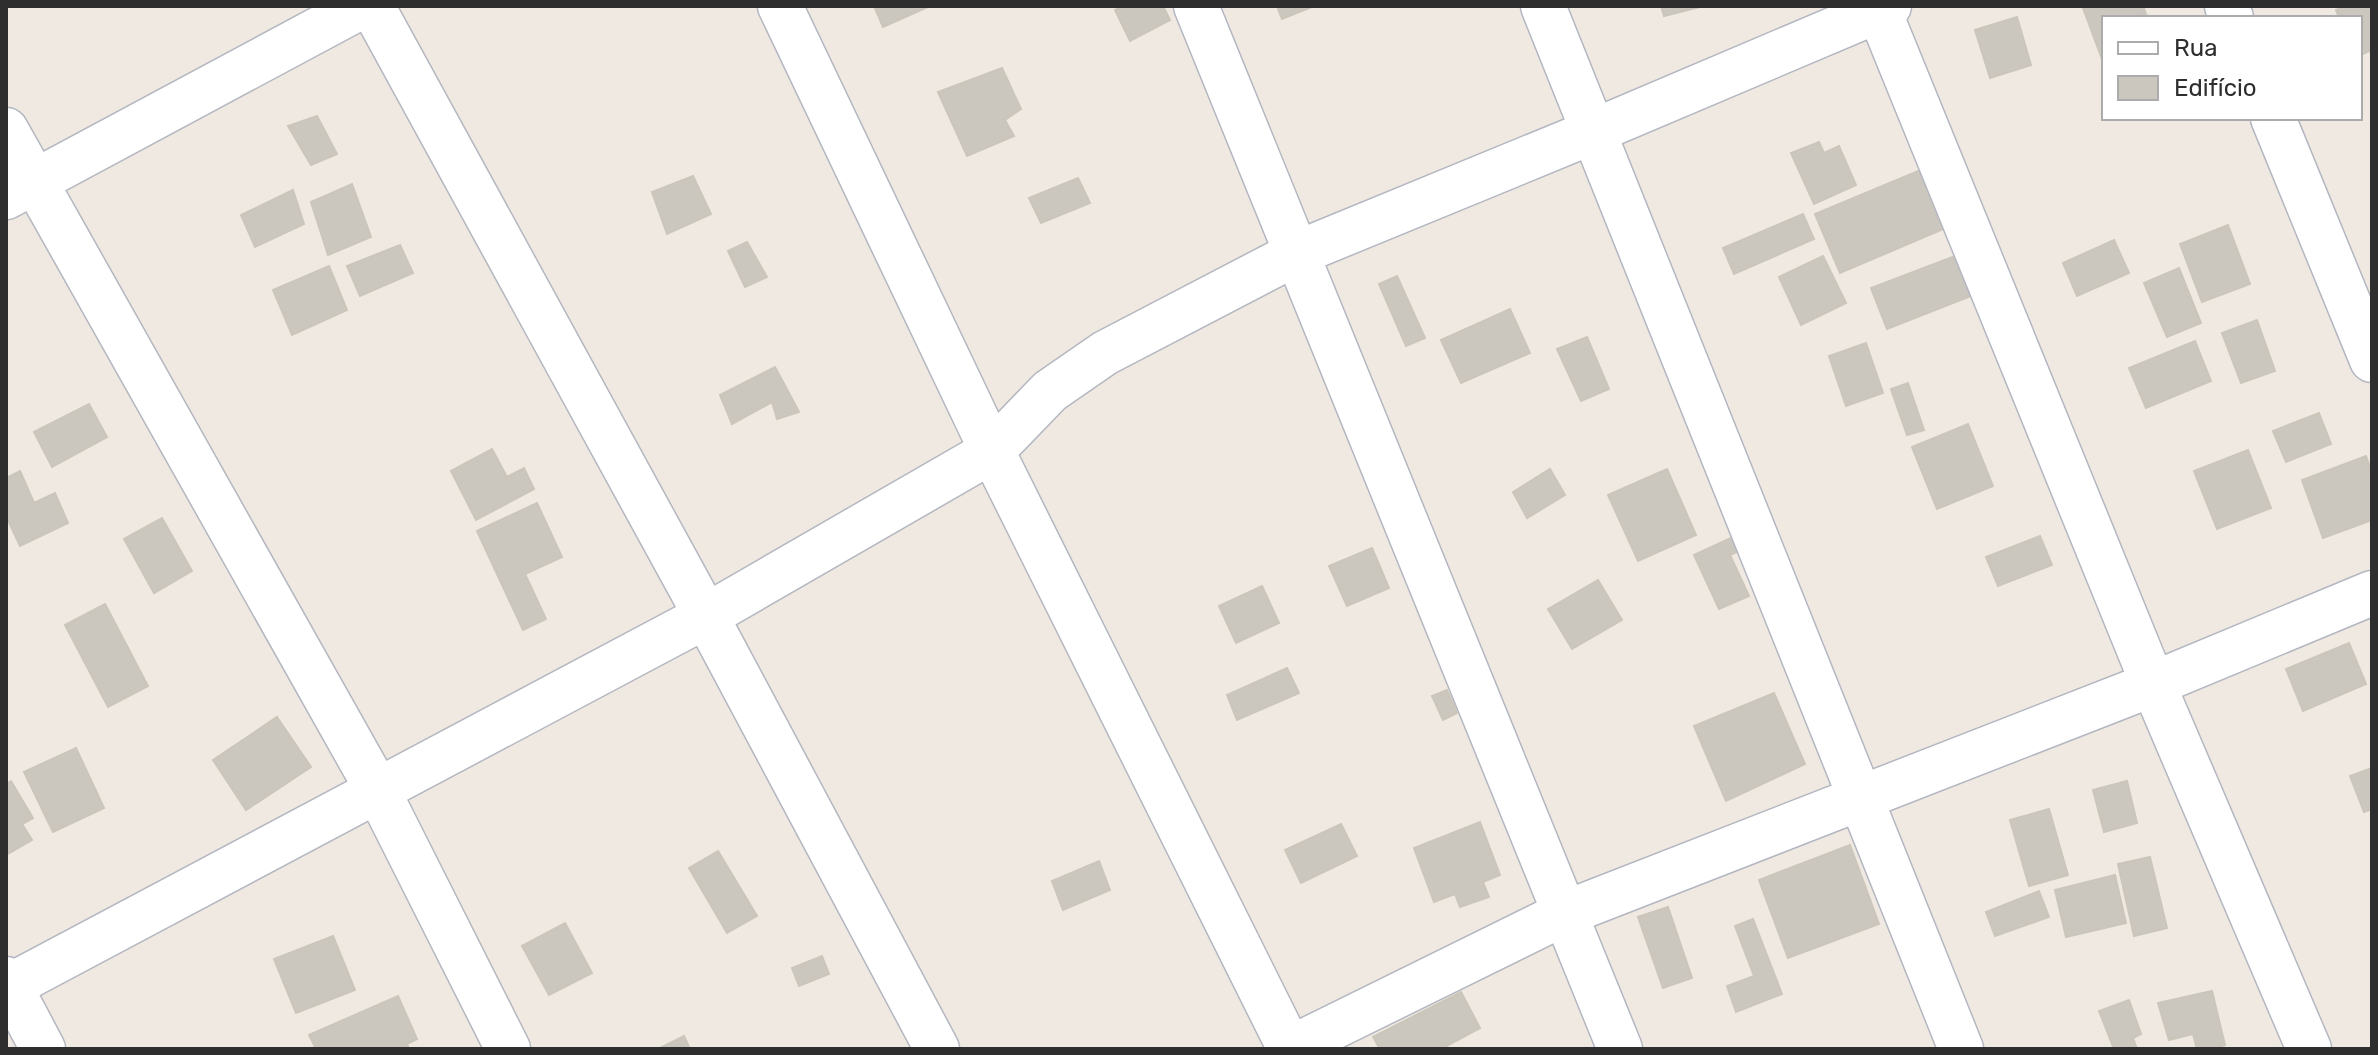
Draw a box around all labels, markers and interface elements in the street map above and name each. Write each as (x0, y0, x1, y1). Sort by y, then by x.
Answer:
legend (2102, 16, 2362, 120)
text: Rua (2174, 34, 2217, 62)
text: Edifício (2174, 74, 2257, 102)

